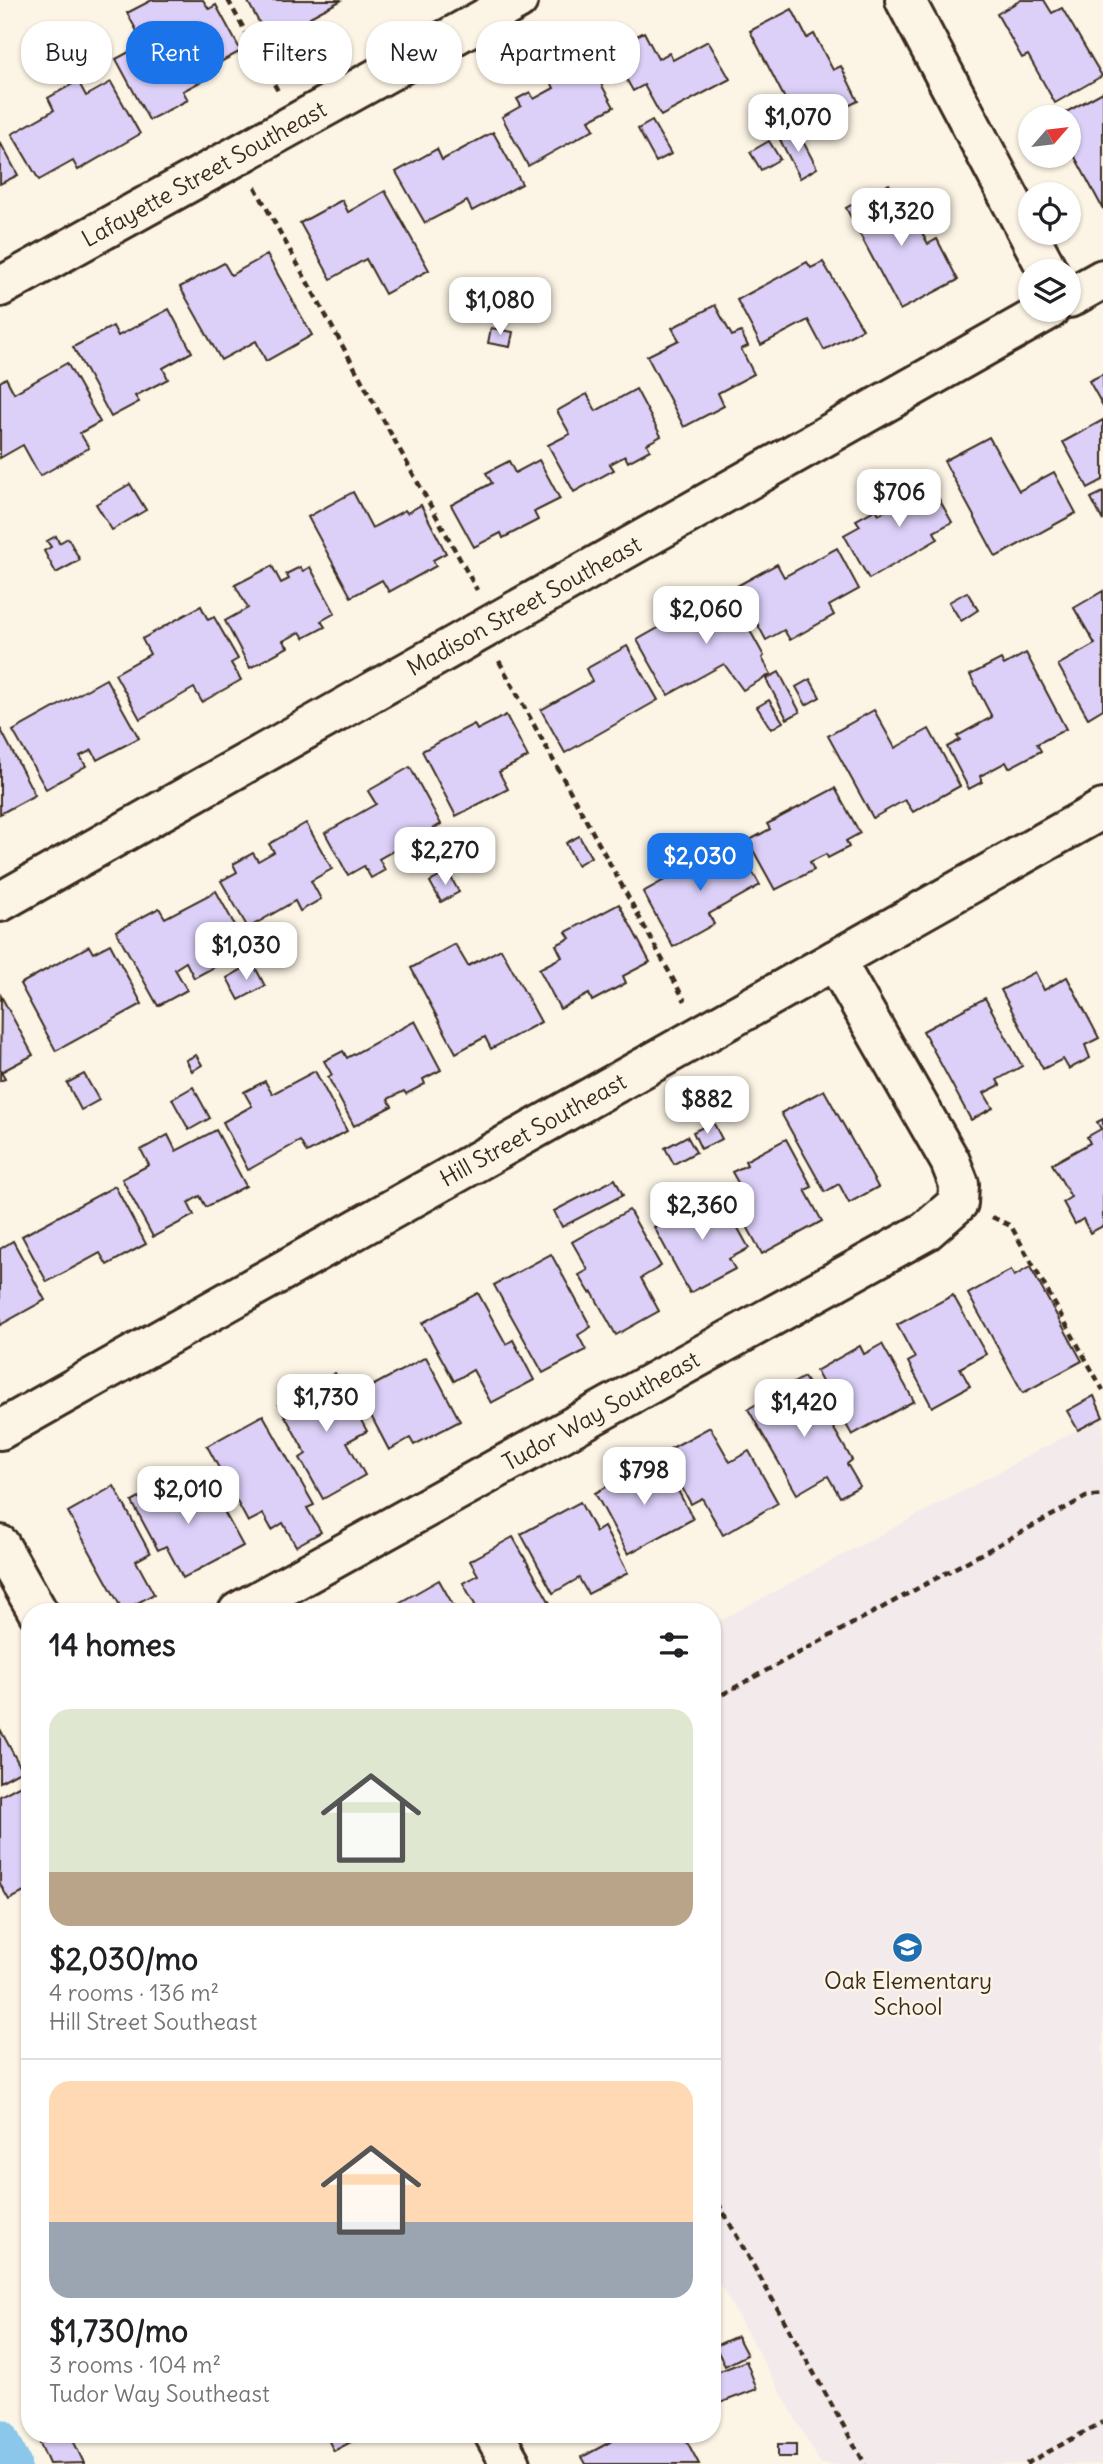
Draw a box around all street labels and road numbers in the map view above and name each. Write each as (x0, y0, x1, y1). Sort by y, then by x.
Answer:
street label: Lafayette Street Southeast (76, 94, 331, 253)
street label: Madison Street Southeast (402, 529, 646, 682)
street label: Hill Street Southeast (435, 1066, 631, 1193)
street label: Tudor Way Southeast (497, 1344, 705, 1477)

